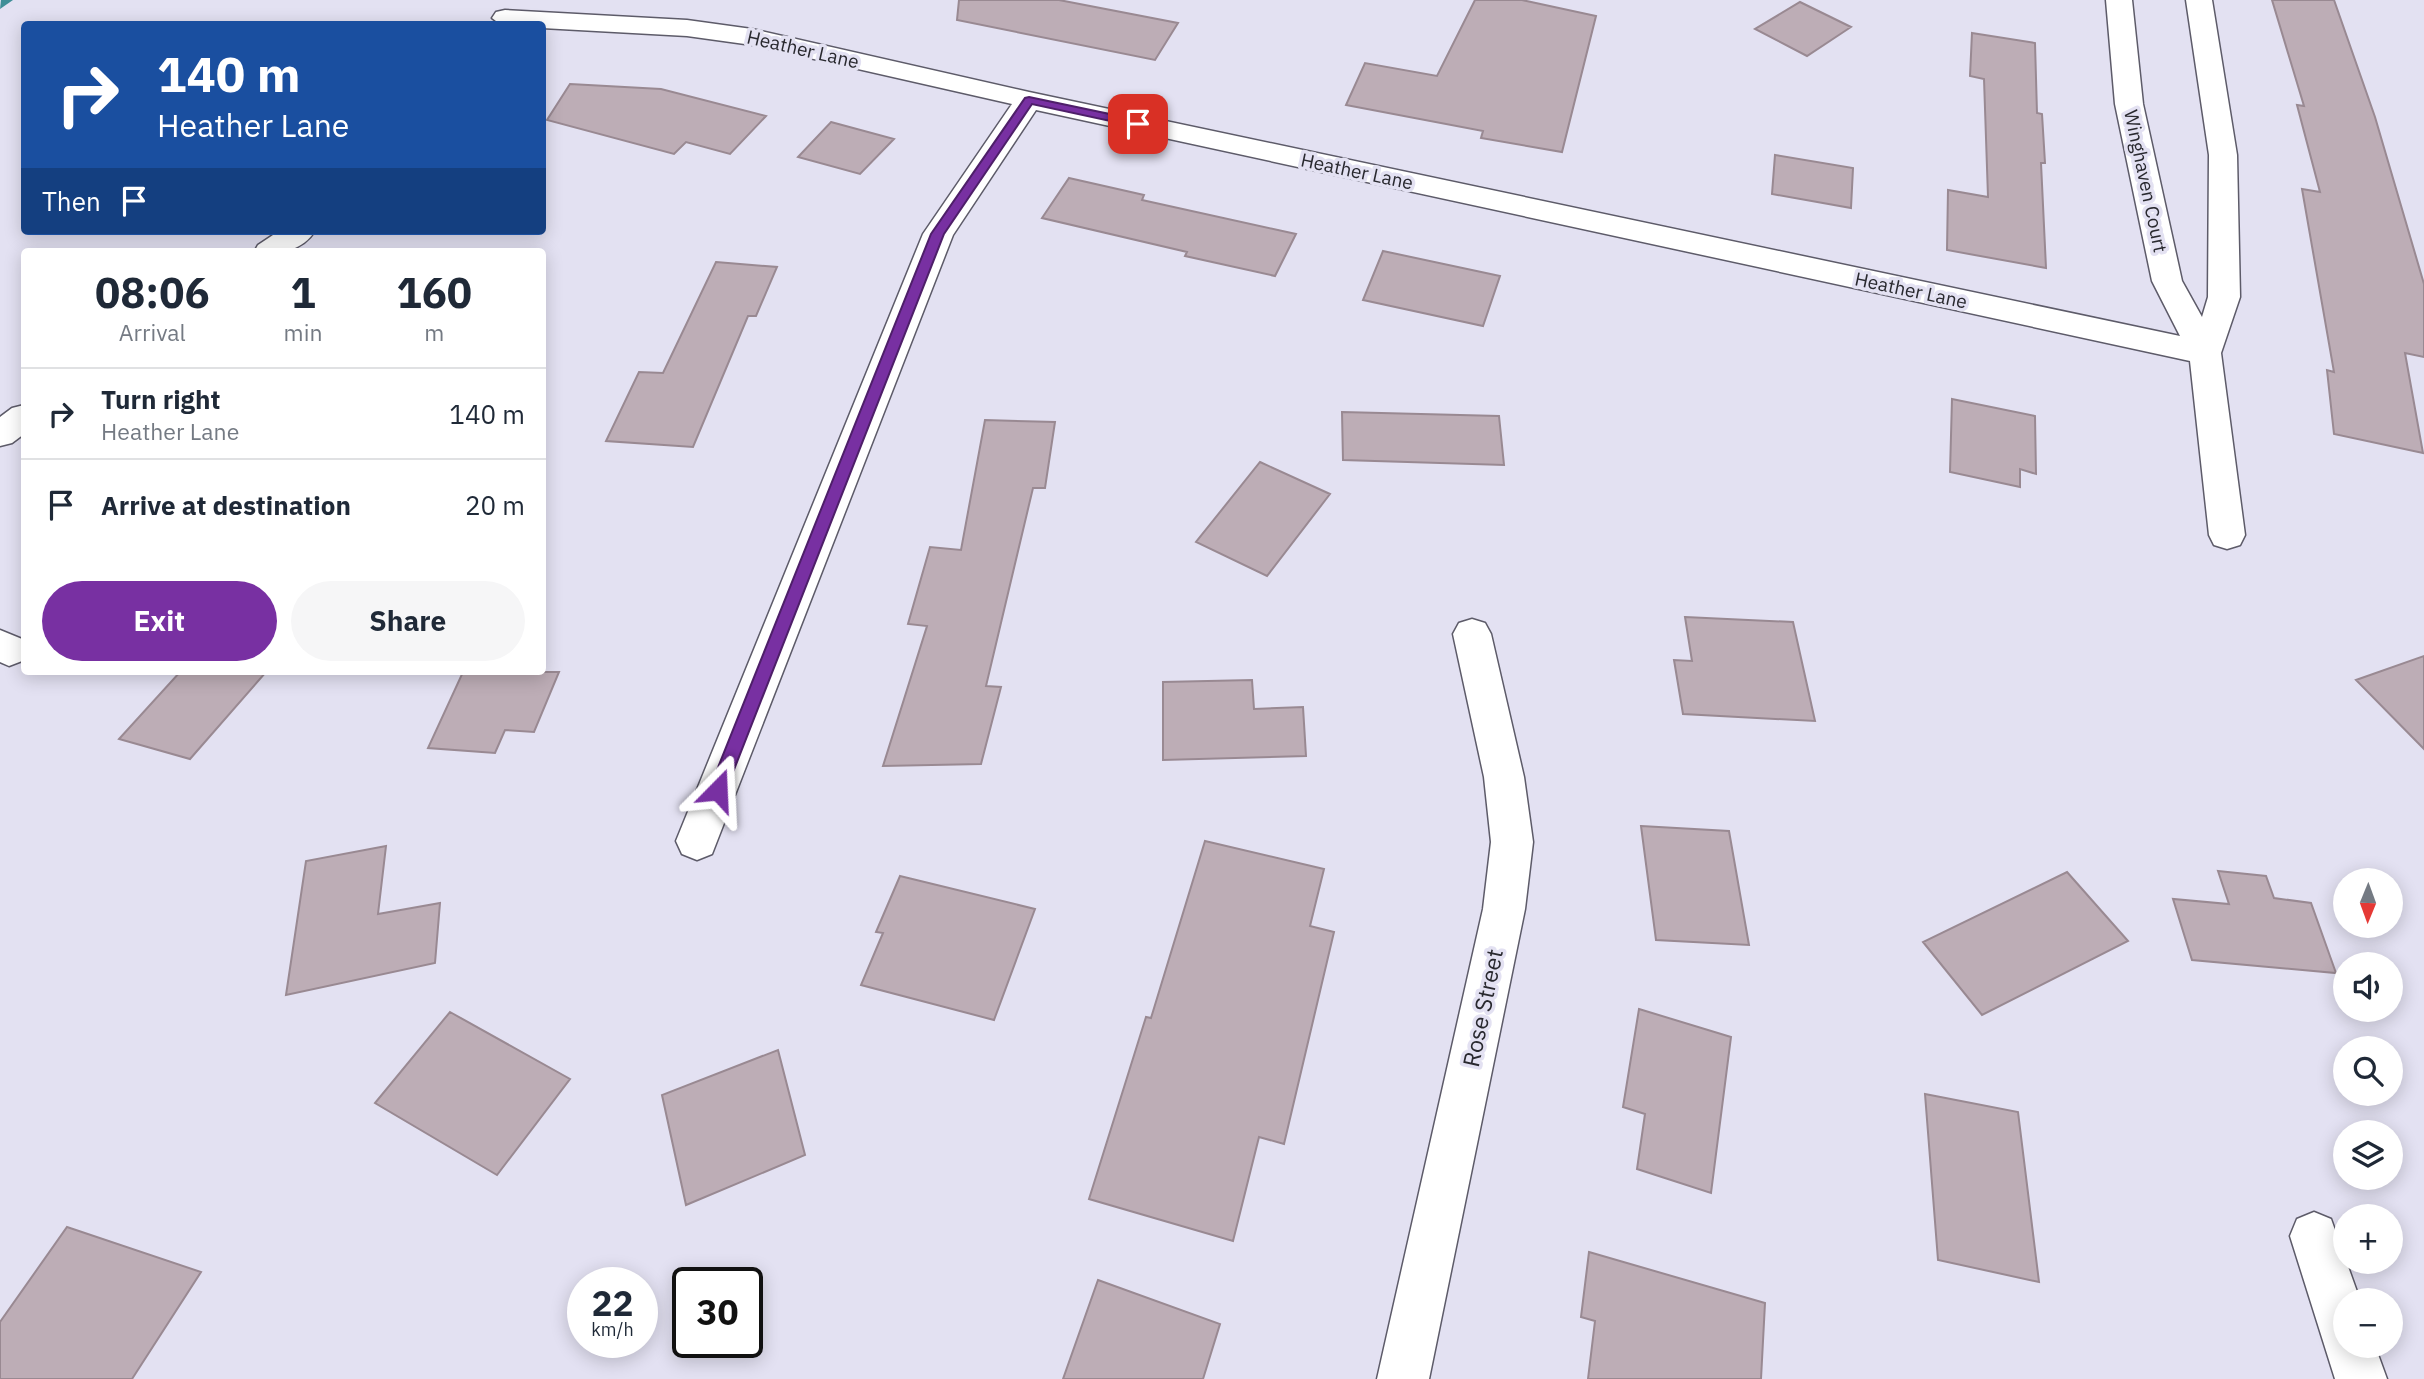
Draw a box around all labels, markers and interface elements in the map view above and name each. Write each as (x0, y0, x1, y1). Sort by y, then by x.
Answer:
street label: Heather Lane (745, 24, 861, 74)
text: 140 m (157, 42, 301, 105)
icon: right (42, 49, 133, 140)
pin (1108, 94, 1168, 154)
text: Heather Lane (157, 104, 349, 146)
icon: arrive (1119, 105, 1157, 143)
street label: Winghaven Court (2119, 108, 2173, 254)
street label: Heather Lane (1299, 147, 1415, 195)
icon: arrive (115, 182, 153, 220)
text: Then (42, 184, 101, 218)
text: 08:06 (95, 265, 210, 320)
text: 1 (290, 265, 316, 320)
text: 160 (396, 265, 472, 320)
street label: Heather Lane (1853, 266, 1969, 314)
text: Arrival (119, 317, 186, 347)
text: min (284, 317, 322, 347)
text: m (424, 317, 444, 347)
text: Turn right (101, 382, 220, 416)
icon: right (42, 395, 80, 433)
text: 140 m (449, 397, 525, 431)
text: Heather Lane (101, 416, 239, 446)
icon: arrive (42, 486, 80, 524)
text: Arrive at destination (101, 488, 351, 522)
text: 20 m (465, 488, 525, 522)
button: Exit (42, 581, 277, 661)
button: Share (291, 581, 525, 661)
position arrow (681, 753, 755, 827)
north arrow (2333, 868, 2403, 938)
map controls (2333, 868, 2403, 1358)
street label: Rose Street (1455, 946, 1509, 1069)
button: sound (2333, 952, 2403, 1022)
button: search (2333, 1036, 2403, 1106)
button: layers (2333, 1120, 2403, 1190)
button: + (2333, 1204, 2403, 1274)
speed limit sign: 30 (672, 1267, 763, 1358)
text: 22 (591, 1280, 634, 1326)
button: − (2333, 1288, 2403, 1358)
text: km/h (591, 1318, 634, 1341)

